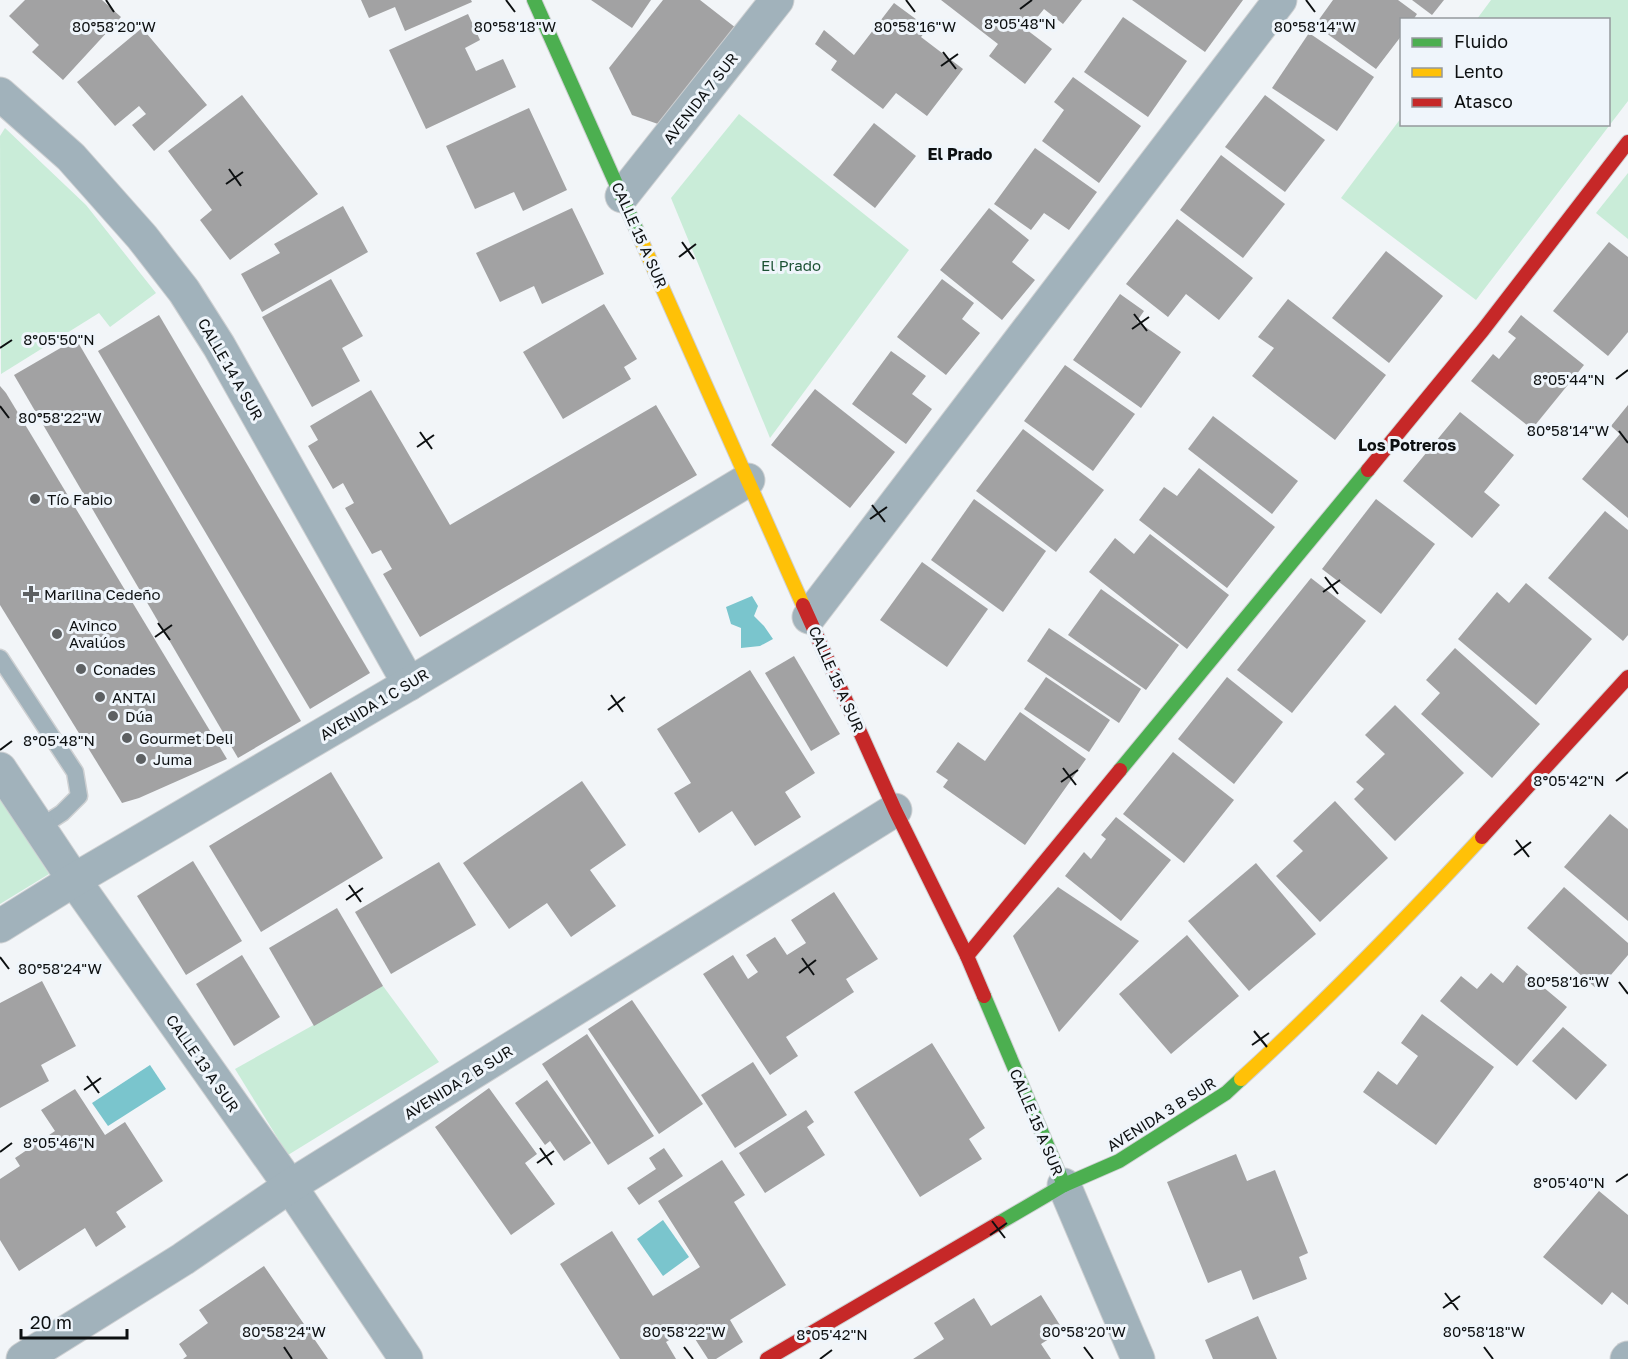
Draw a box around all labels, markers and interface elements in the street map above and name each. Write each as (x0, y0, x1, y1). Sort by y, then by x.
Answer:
text: 8°05'48"N (984, 14, 1056, 32)
text: 80°58'20"W (72, 17, 156, 35)
text: 80°58'18"W (474, 17, 556, 35)
text: 80°58'16"W (874, 17, 956, 35)
text: 80°58'14"W (1274, 17, 1356, 35)
legend (1400, 18, 1610, 126)
text: Fluido (1454, 30, 1508, 52)
street label: AVENIDA 7 SUR (659, 49, 741, 147)
text: Lento (1454, 60, 1503, 82)
text: Atasco (1454, 90, 1513, 112)
district label: El Prado (928, 144, 993, 164)
street label: CALLE 15 A SUR (609, 179, 671, 291)
park label: El Prado (761, 256, 821, 274)
street label: CALLE 14 A SUR (195, 315, 267, 423)
text: 8°05'50"N (23, 330, 95, 348)
text: 8°05'44"N (1533, 370, 1605, 388)
text: 80°58'22"W (18, 408, 102, 426)
text: 80°58'14"W (1527, 421, 1609, 439)
district label: Los Potreros (1358, 435, 1456, 455)
place label: Tío Fabio (47, 490, 112, 508)
marker: Tío Fabio (28, 492, 42, 506)
marker: Marilina Cedeño (22, 585, 40, 603)
place label: Marilina Cedeño (44, 585, 161, 603)
place label: Avinco Avalúos (69, 616, 125, 651)
street label: CALLE 15 A SUR (806, 623, 868, 735)
marker: Avinco Avalúos (50, 627, 64, 641)
place label: Conades (93, 660, 156, 678)
marker: Conades (74, 662, 88, 676)
street label: AVENIDA 1 C SUR (316, 664, 432, 744)
place label: ANTAI (112, 688, 156, 706)
marker: ANTAI (93, 690, 107, 704)
place label: Dúa (125, 707, 153, 725)
marker: Dúa (106, 709, 120, 723)
place label: Gourmet Deli (139, 729, 233, 747)
text: 8°05'48"N (23, 731, 95, 749)
marker: Gourmet Deli (120, 731, 134, 745)
place label: Juma (153, 750, 192, 768)
marker: Juma (134, 752, 148, 766)
text: 8°05'42"N (1533, 771, 1605, 789)
text: 80°58'24"W (18, 959, 102, 977)
text: 80°58'16"W (1527, 972, 1609, 990)
street label: CALLE 13 A SUR (163, 1011, 243, 1115)
street label: AVENIDA 2 B SUR (400, 1041, 516, 1123)
street label: CALLE 15 A SUR (1006, 1066, 1068, 1178)
street label: AVENIDA 3 B SUR (1103, 1073, 1219, 1155)
text: 8°05'46"N (23, 1133, 95, 1151)
text: 8°05'40"N (1533, 1173, 1605, 1191)
scale bar (21, 1302, 128, 1340)
text: 20 m (30, 1311, 72, 1333)
text: 80°58'24"W (242, 1322, 326, 1340)
text: 80°58'22"W (642, 1322, 726, 1340)
text: 80°58'20"W (1042, 1322, 1126, 1340)
text: 80°58'18"W (1443, 1322, 1525, 1340)
text: 8°05'42"N (796, 1325, 868, 1343)

